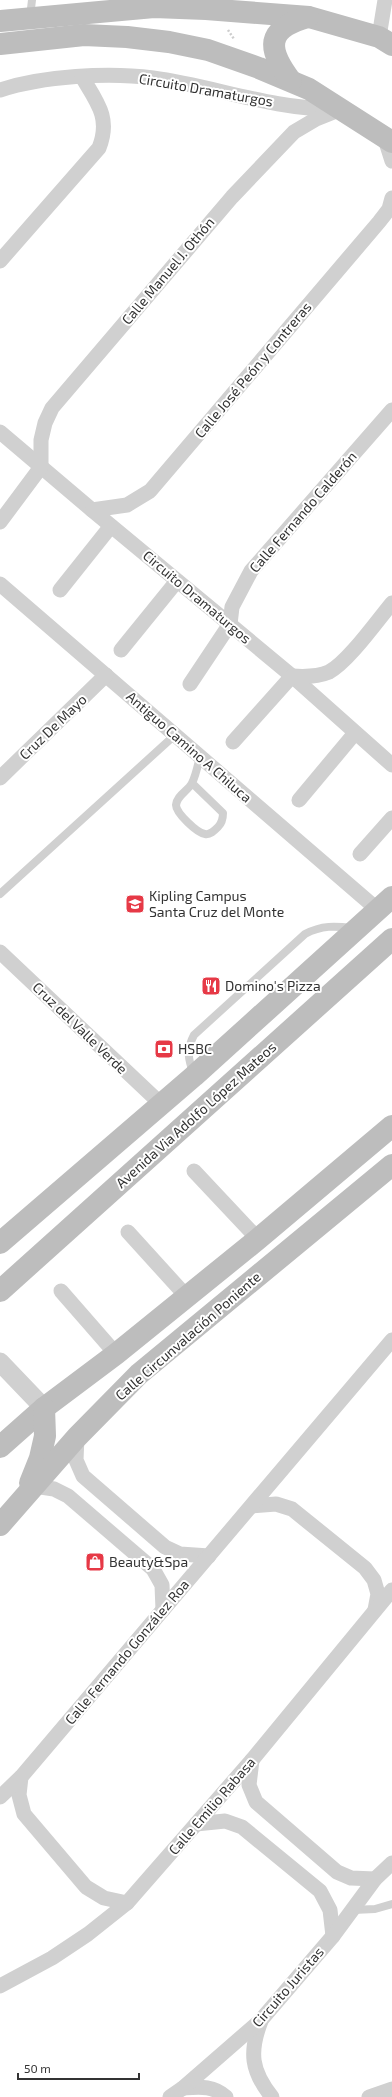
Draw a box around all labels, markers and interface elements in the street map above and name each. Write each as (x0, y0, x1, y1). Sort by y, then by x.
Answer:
street label: Circuito Dramaturgos (138, 69, 274, 110)
street label: Calle Manuel J. Othón (118, 214, 217, 328)
street label: Calle José Peón y Contreras (191, 298, 315, 441)
street label: Calle Fernando Calderón (245, 448, 360, 576)
street label: Circuito Dramaturgos (140, 546, 255, 647)
street label: Antiguo Camino A Chiluca (123, 688, 255, 806)
street label: Cruz De Mayo (15, 690, 90, 763)
place label: Kipling Campus Santa Cruz del Monte (149, 887, 284, 920)
school or university icon: Kipling Campus Santa Cruz del Monte (124, 893, 146, 915)
restaurant icon: Domino's Pizza (200, 975, 222, 997)
place label: Domino's Pizza (225, 977, 321, 994)
street label: Cruz del Valle Verde (30, 978, 131, 1077)
street label: Avenida Via Adolfo López Mateos (112, 1038, 279, 1191)
bank icon: HSBC (153, 1038, 175, 1060)
place label: HSBC (178, 1040, 212, 1057)
street label: Calle Circunvalación Poniente (111, 1268, 264, 1403)
shop icon: Beauty&Spa (84, 1551, 106, 1573)
place label: Beauty&Spa (109, 1553, 188, 1570)
street label: Calle Fernando González Roa (61, 1576, 192, 1728)
street label: Calle Emilio Rabasa (165, 1753, 259, 1858)
street label: Circuito Juristas (248, 1943, 327, 2030)
scale bar (18, 2055, 139, 2081)
text: 50 m (24, 2061, 51, 2075)

